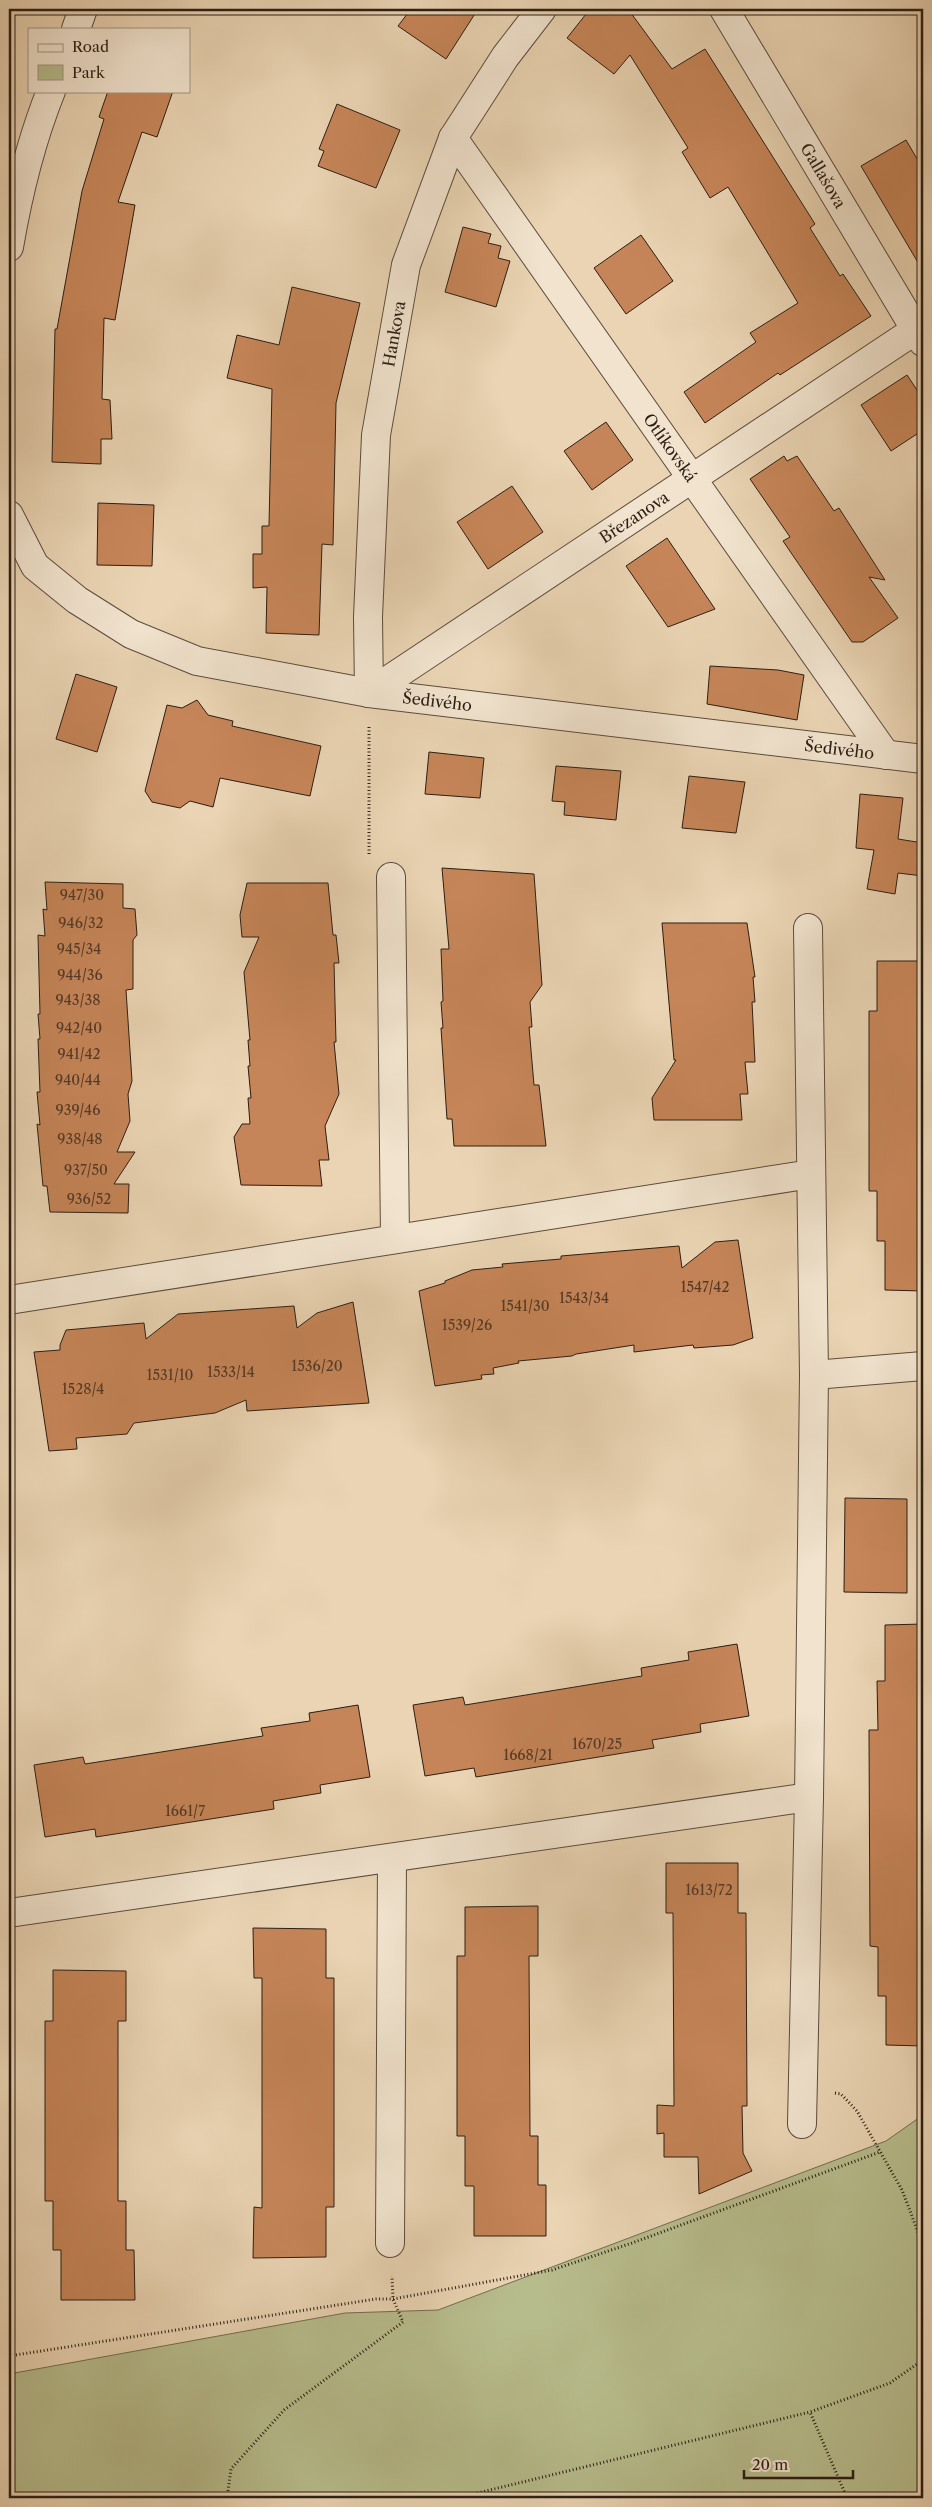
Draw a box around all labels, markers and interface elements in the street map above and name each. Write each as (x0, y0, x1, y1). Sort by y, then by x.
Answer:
legend (28, 28, 190, 92)
text: Road (72, 37, 109, 56)
text: Park (72, 63, 106, 82)
street label: Gallašova (796, 139, 851, 212)
street label: Hankova (378, 299, 410, 368)
street label: Otlíkovská (639, 409, 701, 486)
street label: Březanova (595, 486, 673, 547)
street label: Šedivého (401, 686, 473, 715)
street label: Šedivého (803, 734, 875, 763)
house number: 947/30 (60, 886, 104, 904)
house number: 946/32 (58, 914, 104, 932)
house number: 945/34 (57, 940, 101, 958)
house number: 944/36 (57, 966, 103, 984)
house number: 943/38 (56, 991, 100, 1009)
house number: 942/40 (56, 1019, 102, 1037)
house number: 941/42 (57, 1045, 101, 1063)
house number: 940/44 (55, 1071, 101, 1089)
house number: 939/46 (56, 1101, 100, 1119)
house number: 938/48 (57, 1130, 103, 1148)
house number: 937/50 (64, 1161, 108, 1179)
house number: 936/52 (67, 1190, 111, 1208)
house number: 1547/42 (681, 1278, 729, 1296)
house number: 1543/34 (559, 1289, 609, 1307)
house number: 1541/30 (500, 1297, 550, 1315)
house number: 1539/26 (442, 1316, 492, 1334)
house number: 1536/20 (291, 1357, 343, 1375)
house number: 1533/14 (207, 1363, 255, 1381)
house number: 1531/10 (147, 1366, 194, 1384)
house number: 1528/4 (62, 1380, 104, 1398)
house number: 1670/25 (572, 1735, 622, 1753)
house number: 1668/21 (503, 1746, 553, 1764)
house number: 1661/7 (165, 1802, 205, 1820)
house number: 1613/72 (685, 1881, 733, 1899)
scale bar (744, 2447, 853, 2479)
text: 20 m (752, 2455, 788, 2474)

